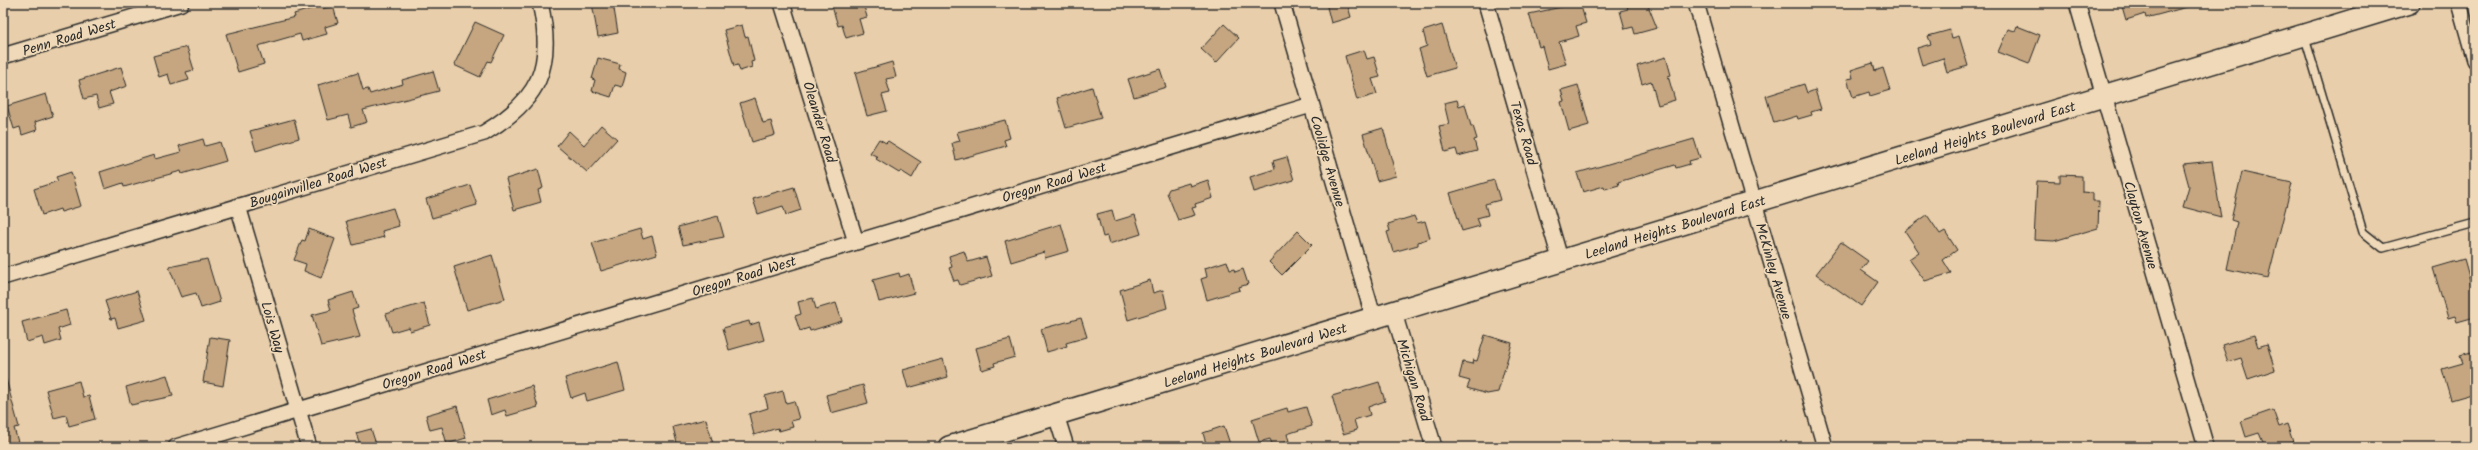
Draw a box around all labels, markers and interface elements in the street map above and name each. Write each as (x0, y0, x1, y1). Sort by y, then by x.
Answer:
street label: Penn Road West (20, 13, 119, 63)
street label: Oleander Road (796, 79, 842, 167)
street label: Leeland Heights Boulevard East (1892, 96, 2079, 172)
street label: Texas Road (1503, 99, 1543, 169)
street label: Coolidge Avenue (1303, 113, 1351, 210)
street label: Bougainvillea Road West (247, 151, 390, 214)
street label: Oregon Road West (999, 156, 1110, 209)
street label: Clayton Avenue (2117, 179, 2163, 273)
street label: Leeland Heights Boulevard East (1582, 190, 1769, 266)
street label: McKinley Avenue (1749, 220, 1798, 323)
street label: Oregon Road West (689, 250, 800, 303)
street label: Lois Way (254, 299, 290, 356)
street label: Leeland Heights Boulevard West (1161, 317, 1350, 394)
street label: Michigan Road (1390, 336, 1436, 426)
street label: Oregon Road West (379, 343, 490, 396)

